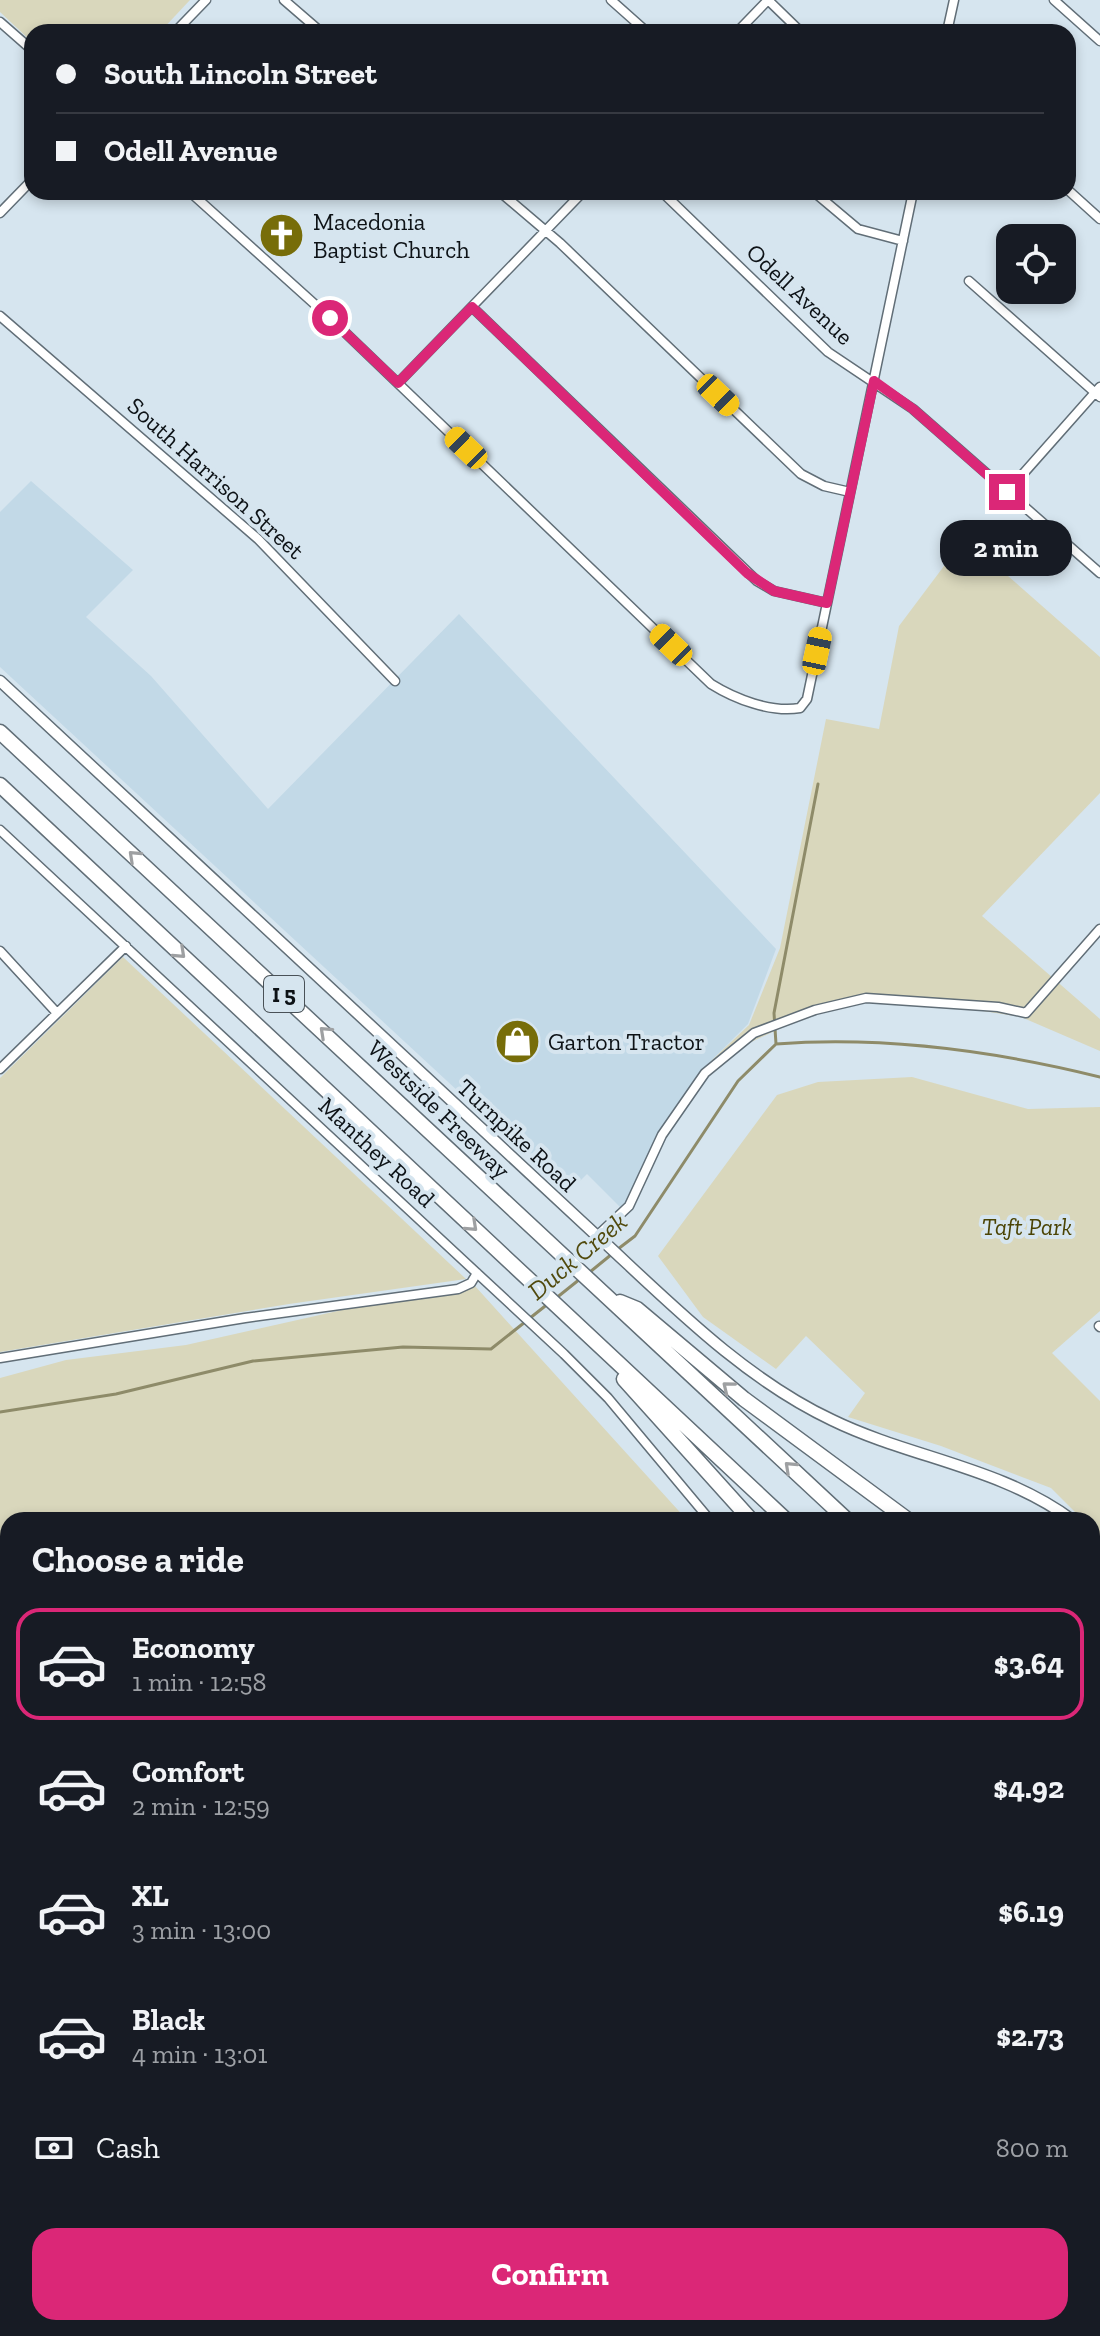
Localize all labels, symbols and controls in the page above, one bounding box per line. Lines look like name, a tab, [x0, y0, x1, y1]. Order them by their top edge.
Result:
text: South Lincoln Street	[104, 56, 377, 92]
text: Odell Avenue	[104, 133, 278, 169]
place label: Macedonia Baptist Church	[313, 207, 470, 264]
church icon: Macedonia Baptist Church	[258, 211, 306, 259]
map controls	[996, 224, 1076, 304]
button: locate	[996, 224, 1076, 304]
street label: Odell Avenue	[741, 237, 859, 351]
route start	[312, 300, 348, 336]
car	[692, 370, 744, 420]
street label: South Harrison Street	[122, 391, 310, 565]
car	[440, 423, 492, 473]
route end	[989, 474, 1025, 510]
callout: 2 min	[941, 520, 1073, 576]
text: 2 min	[974, 532, 1038, 564]
car	[645, 620, 697, 670]
car	[800, 625, 834, 677]
one-way arrow	[129, 850, 143, 865]
one-way arrow	[171, 944, 185, 958]
road number: I 5	[264, 976, 304, 1012]
shop icon: Garton Tractor	[493, 1017, 541, 1065]
one-way arrow	[320, 1027, 335, 1041]
place label: Garton Tractor	[548, 1027, 705, 1056]
street label: Westside Freeway	[362, 1034, 517, 1185]
street label: Turnpike Road	[451, 1072, 583, 1198]
street label: Manthey Road	[313, 1091, 441, 1213]
water label: Duck Creek	[521, 1205, 633, 1307]
park label: Taft Park	[982, 1212, 1072, 1241]
one-way arrow	[463, 1217, 477, 1231]
one-way arrow	[722, 1382, 737, 1396]
one-way arrow	[785, 1461, 799, 1476]
text: Choose a ride	[32, 1538, 244, 1581]
icon: car	[36, 1628, 108, 1700]
text: Economy	[132, 1630, 255, 1666]
text: $3.64	[994, 1646, 1064, 1682]
text: 1 min · 12:58	[132, 1666, 267, 1698]
icon: car	[36, 1752, 108, 1824]
text: Comfort	[132, 1754, 244, 1790]
text: $4.92	[993, 1770, 1064, 1806]
text: 2 min · 12:59	[132, 1790, 270, 1822]
icon: car	[36, 1876, 108, 1948]
text: XL	[132, 1878, 169, 1914]
text: $6.19	[998, 1894, 1064, 1930]
text: 3 min · 13:00	[132, 1914, 271, 1946]
icon: car	[36, 2000, 108, 2072]
text: Black	[132, 2002, 205, 2038]
text: $2.73	[996, 2018, 1064, 2054]
text: 4 min · 13:01	[132, 2038, 268, 2070]
icon: cash	[32, 2126, 76, 2170]
text: Cash	[96, 2130, 160, 2166]
text: 800 m	[996, 2132, 1068, 2164]
button: Confirm	[32, 2228, 1068, 2320]

